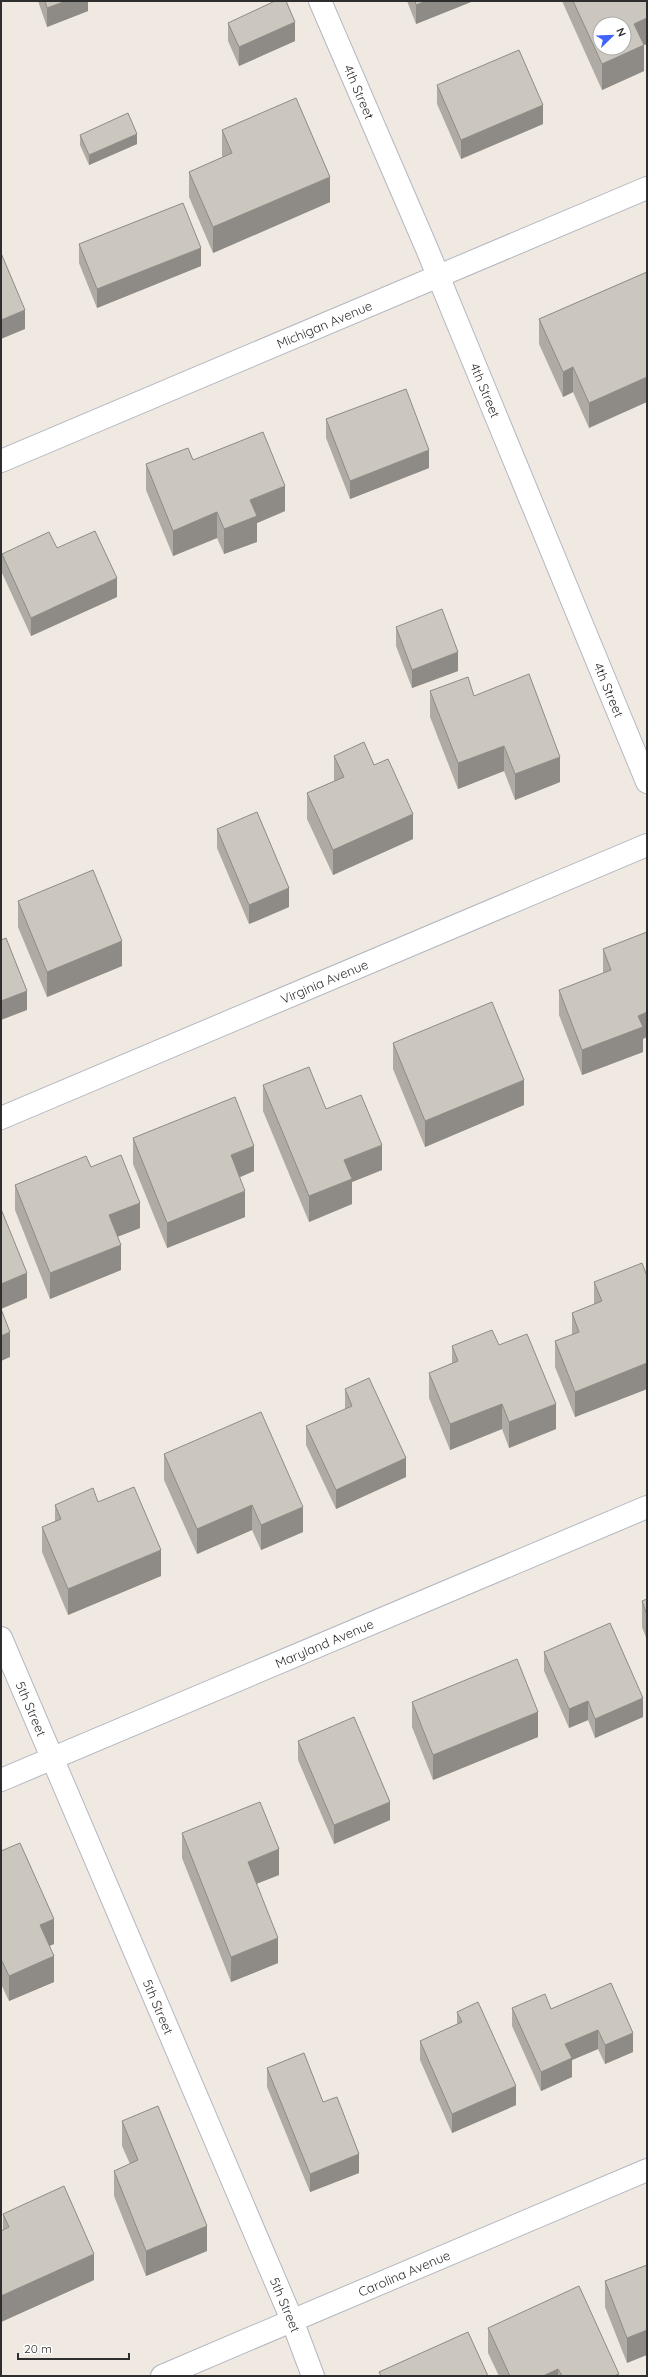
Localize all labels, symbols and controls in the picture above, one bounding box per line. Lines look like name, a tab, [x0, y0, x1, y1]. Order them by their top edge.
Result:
north arrow	[592, 16, 632, 56]
text: N	[613, 26, 629, 39]
street label: 4th Street	[340, 62, 378, 122]
street label: Michigan Avenue	[274, 297, 374, 352]
street label: 4th Street	[467, 361, 504, 420]
street label: 4th Street	[591, 660, 627, 720]
street label: Virginia Avenue	[278, 956, 370, 1007]
street label: Maryland Avenue	[273, 1615, 376, 1671]
street label: 5th Street	[12, 1679, 50, 1739]
street label: 5th Street	[140, 1977, 177, 2037]
street label: Carolina Avenue	[356, 2247, 452, 2300]
street label: 5th Street	[267, 2275, 304, 2335]
scale bar	[18, 2335, 129, 2361]
text: 20 m	[24, 2341, 52, 2356]

